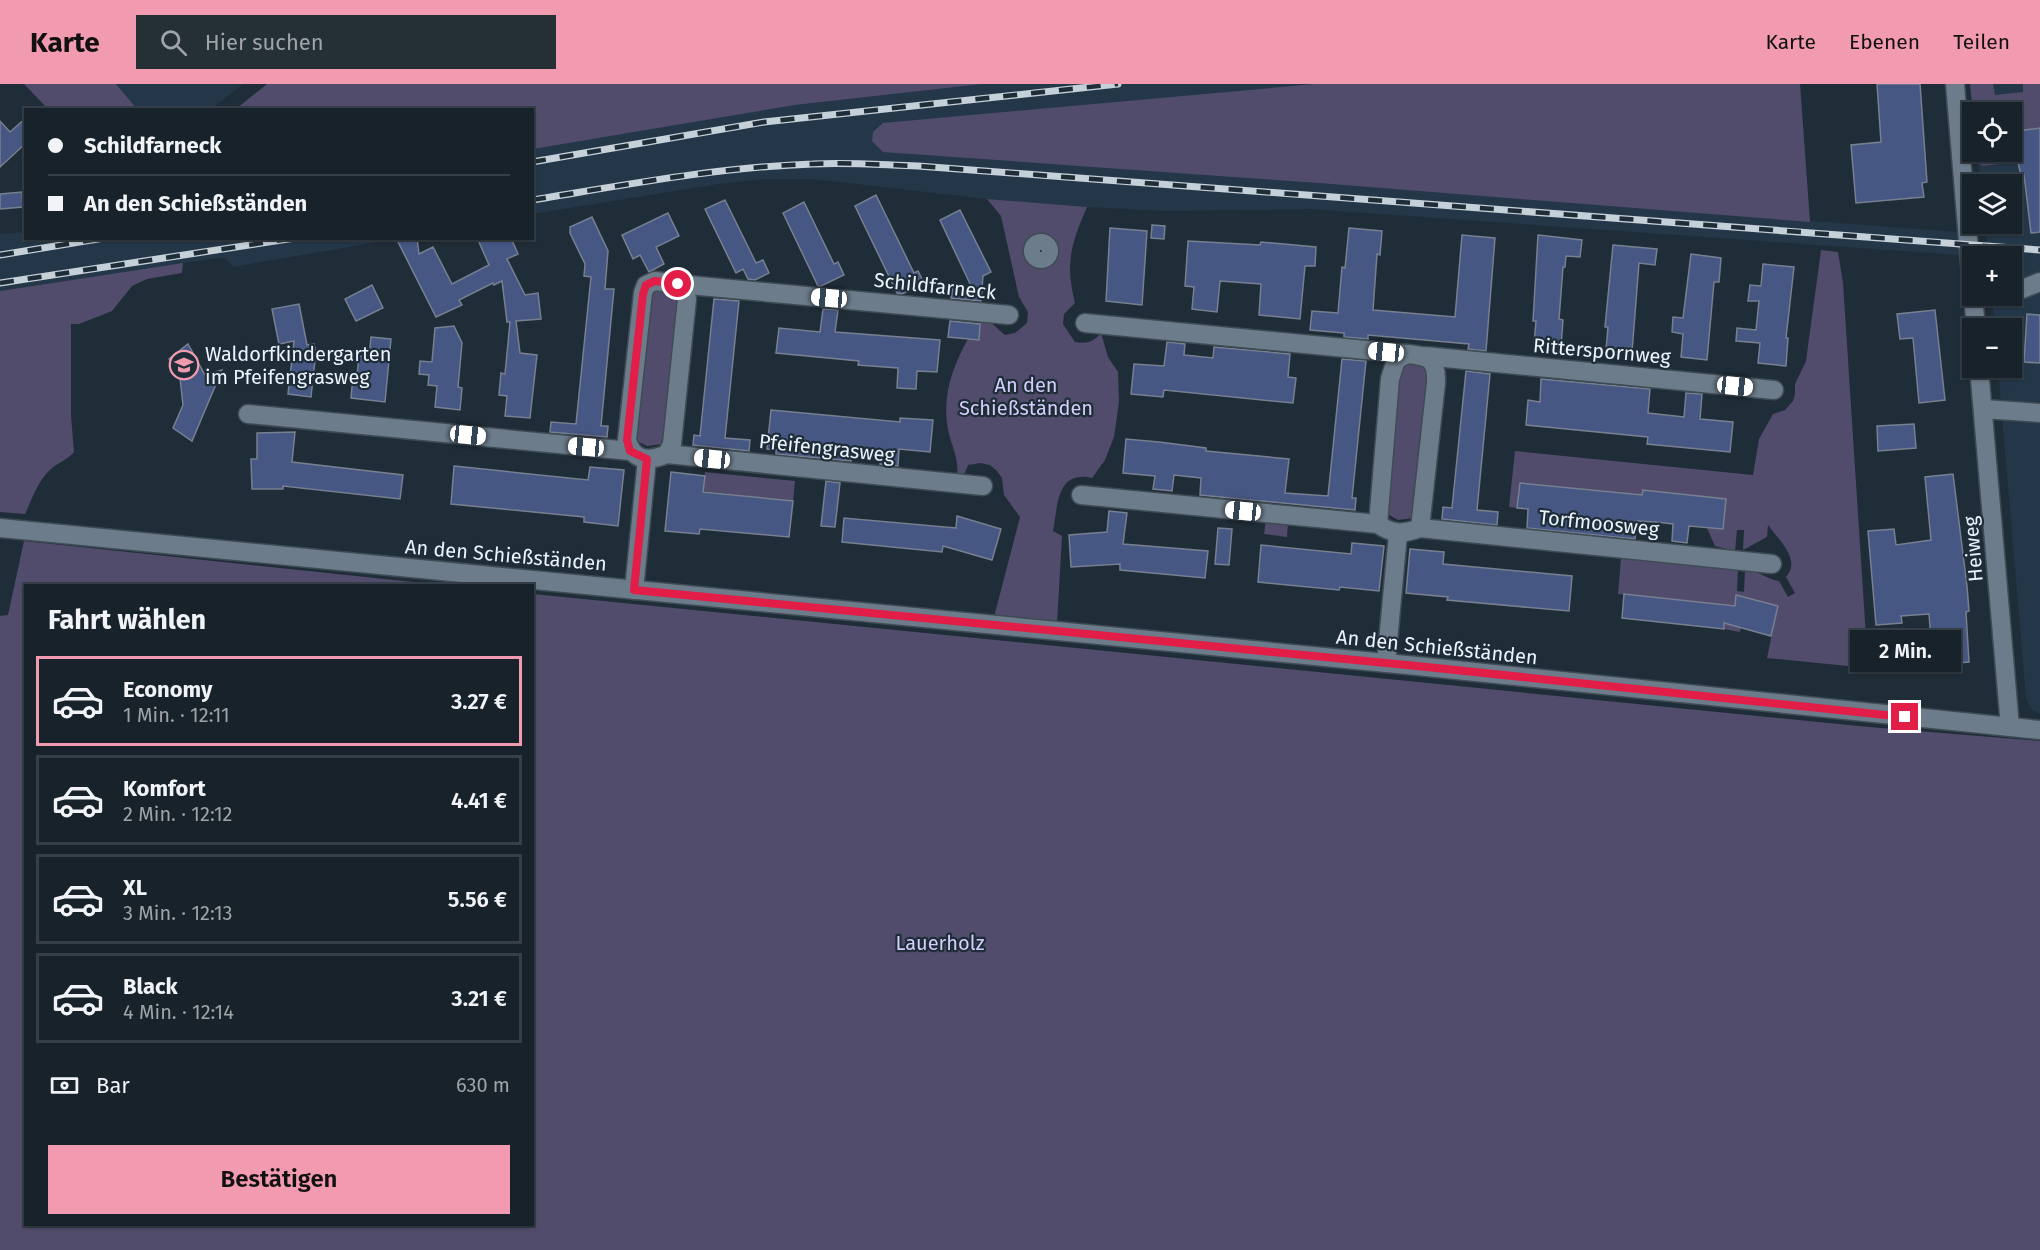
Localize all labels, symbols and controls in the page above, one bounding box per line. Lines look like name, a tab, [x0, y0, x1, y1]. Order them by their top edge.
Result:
search box	[136, 15, 556, 69]
text: Karte	[30, 26, 100, 59]
icon: search	[157, 26, 190, 59]
text: Hier suchen	[205, 29, 324, 56]
text: Karte	[1765, 29, 1816, 55]
text: Ebenen	[1849, 29, 1920, 55]
text: Teilen	[1953, 29, 2010, 55]
map controls	[1962, 102, 2022, 378]
button: locate	[1962, 102, 2022, 162]
text: Schildfarneck	[84, 132, 221, 159]
button: layers	[1962, 174, 2022, 234]
text: An den Schießständen	[84, 190, 307, 217]
button: +	[1962, 246, 2022, 306]
street label: Schildfarneck	[873, 268, 998, 304]
route start	[664, 270, 691, 297]
car	[810, 287, 848, 309]
button: −	[1962, 318, 2022, 378]
street label: Ritterspornweg	[1532, 333, 1672, 369]
car	[1367, 341, 1405, 363]
place label: Waldorfkindergarten im Pfeifengrasweg	[205, 342, 391, 389]
school or university icon: Waldorfkindergarten im Pfeifengrasweg	[168, 349, 200, 381]
park label: An den Schießständen	[959, 373, 1093, 420]
car	[1716, 375, 1754, 397]
car	[449, 424, 487, 446]
street label: Pfeifengrasweg	[758, 429, 897, 467]
car	[567, 436, 605, 458]
car	[693, 448, 731, 470]
car	[1224, 500, 1262, 522]
street label: Torfmoosweg	[1538, 505, 1661, 541]
street label: Heiweg	[1958, 515, 1988, 583]
street label: An den Schießständen	[404, 534, 608, 576]
text: Fahrt wählen	[48, 604, 206, 636]
street label: An den Schießständen	[1335, 624, 1539, 670]
callout: 2 Min.	[1850, 630, 1960, 672]
text: 2 Min.	[1879, 639, 1932, 663]
icon: car	[51, 674, 105, 728]
text: Economy	[123, 676, 212, 703]
text: 3.27 €	[451, 688, 507, 715]
text: 1 Min. · 12:11	[123, 703, 230, 727]
route end	[1891, 703, 1918, 730]
icon: car	[51, 773, 105, 827]
text: Komfort	[123, 775, 206, 802]
text: 4.41 €	[451, 787, 507, 814]
text: 2 Min. · 12:12	[123, 802, 232, 826]
icon: car	[51, 872, 105, 926]
text: XL	[123, 874, 147, 901]
text: 5.56 €	[448, 886, 507, 913]
text: 3 Min. · 12:13	[123, 901, 233, 925]
park label: Lauerholz	[895, 931, 985, 955]
icon: car	[51, 971, 105, 1025]
text: Black	[123, 973, 178, 1000]
text: 3.21 €	[451, 985, 507, 1012]
text: 4 Min. · 12:14	[123, 1000, 234, 1024]
icon: cash	[48, 1069, 81, 1102]
text: Bar	[96, 1072, 130, 1099]
text: 630 m	[456, 1073, 510, 1097]
button: Bestätigen	[48, 1145, 510, 1214]

